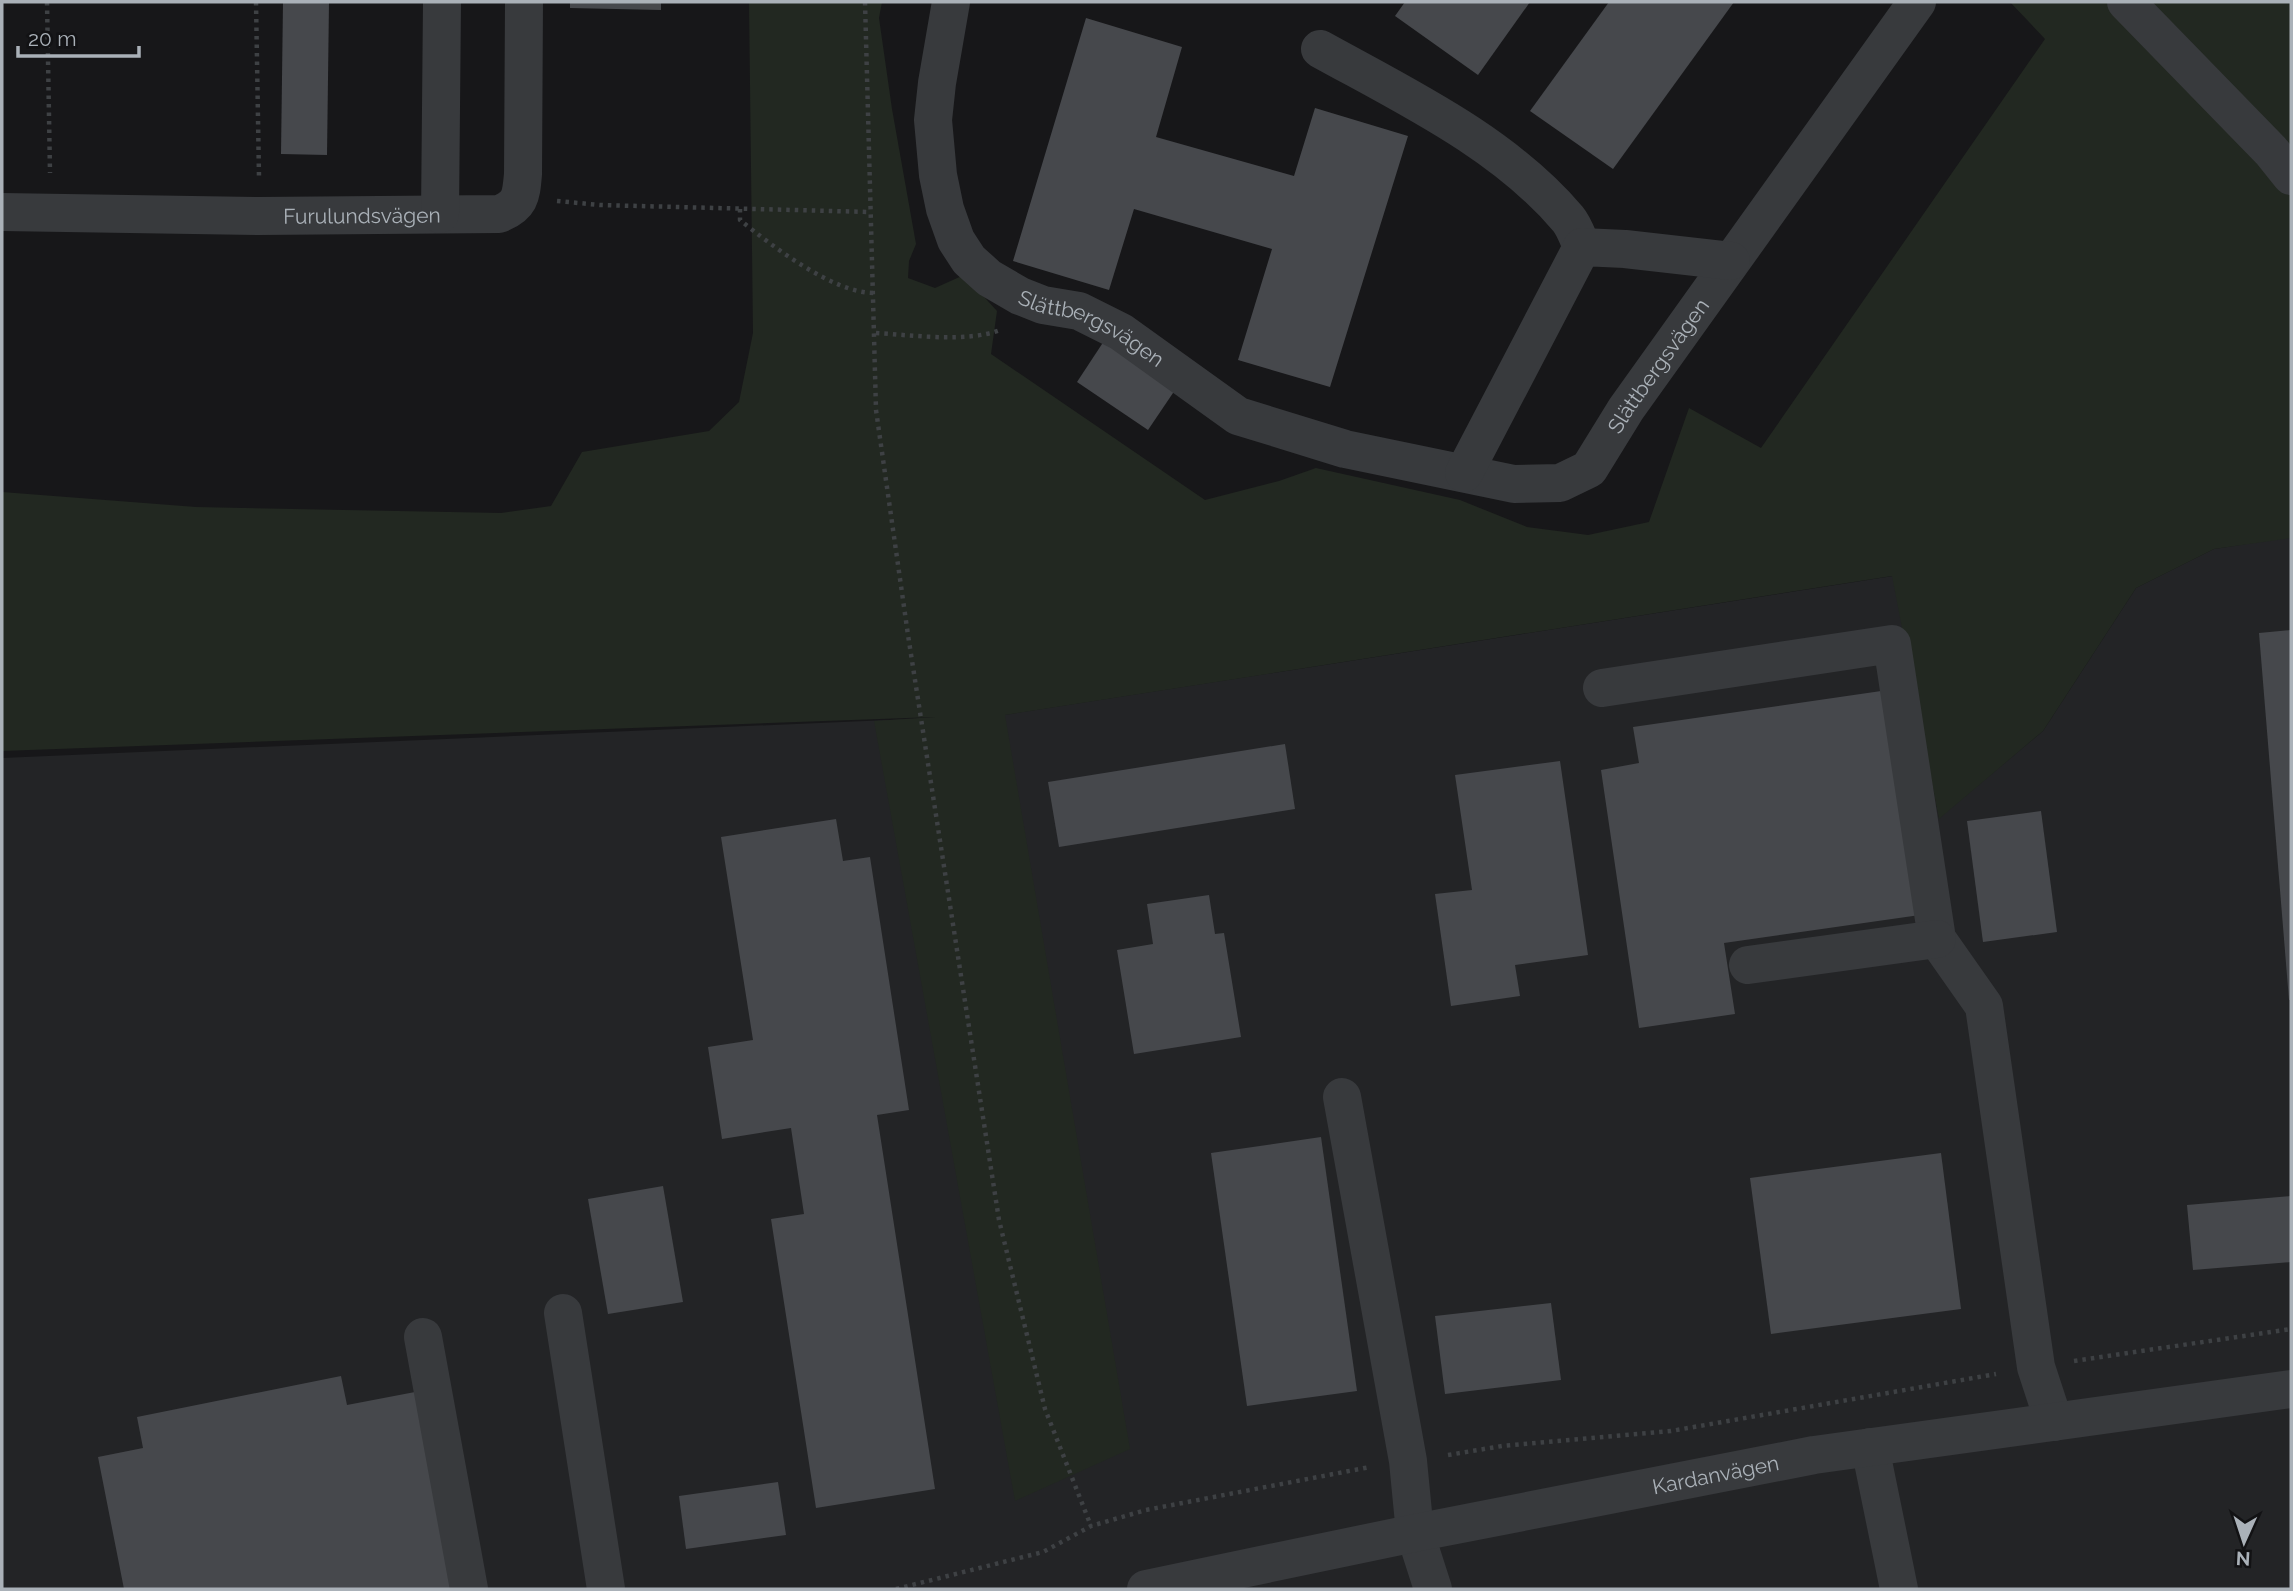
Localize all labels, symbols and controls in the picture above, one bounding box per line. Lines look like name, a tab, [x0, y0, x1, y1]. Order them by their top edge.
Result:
scale bar	[18, 14, 138, 58]
text: 20 m	[28, 26, 76, 51]
street label: Furulundsvägen	[283, 202, 441, 228]
street label: Slättbergsvägen	[1015, 284, 1169, 372]
street label: Slättbergsvägen	[1602, 293, 1714, 438]
street label: Kardanvägen	[1650, 1450, 1781, 1499]
north arrow	[2209, 1507, 2279, 1577]
text: N	[2235, 1548, 2251, 1570]

